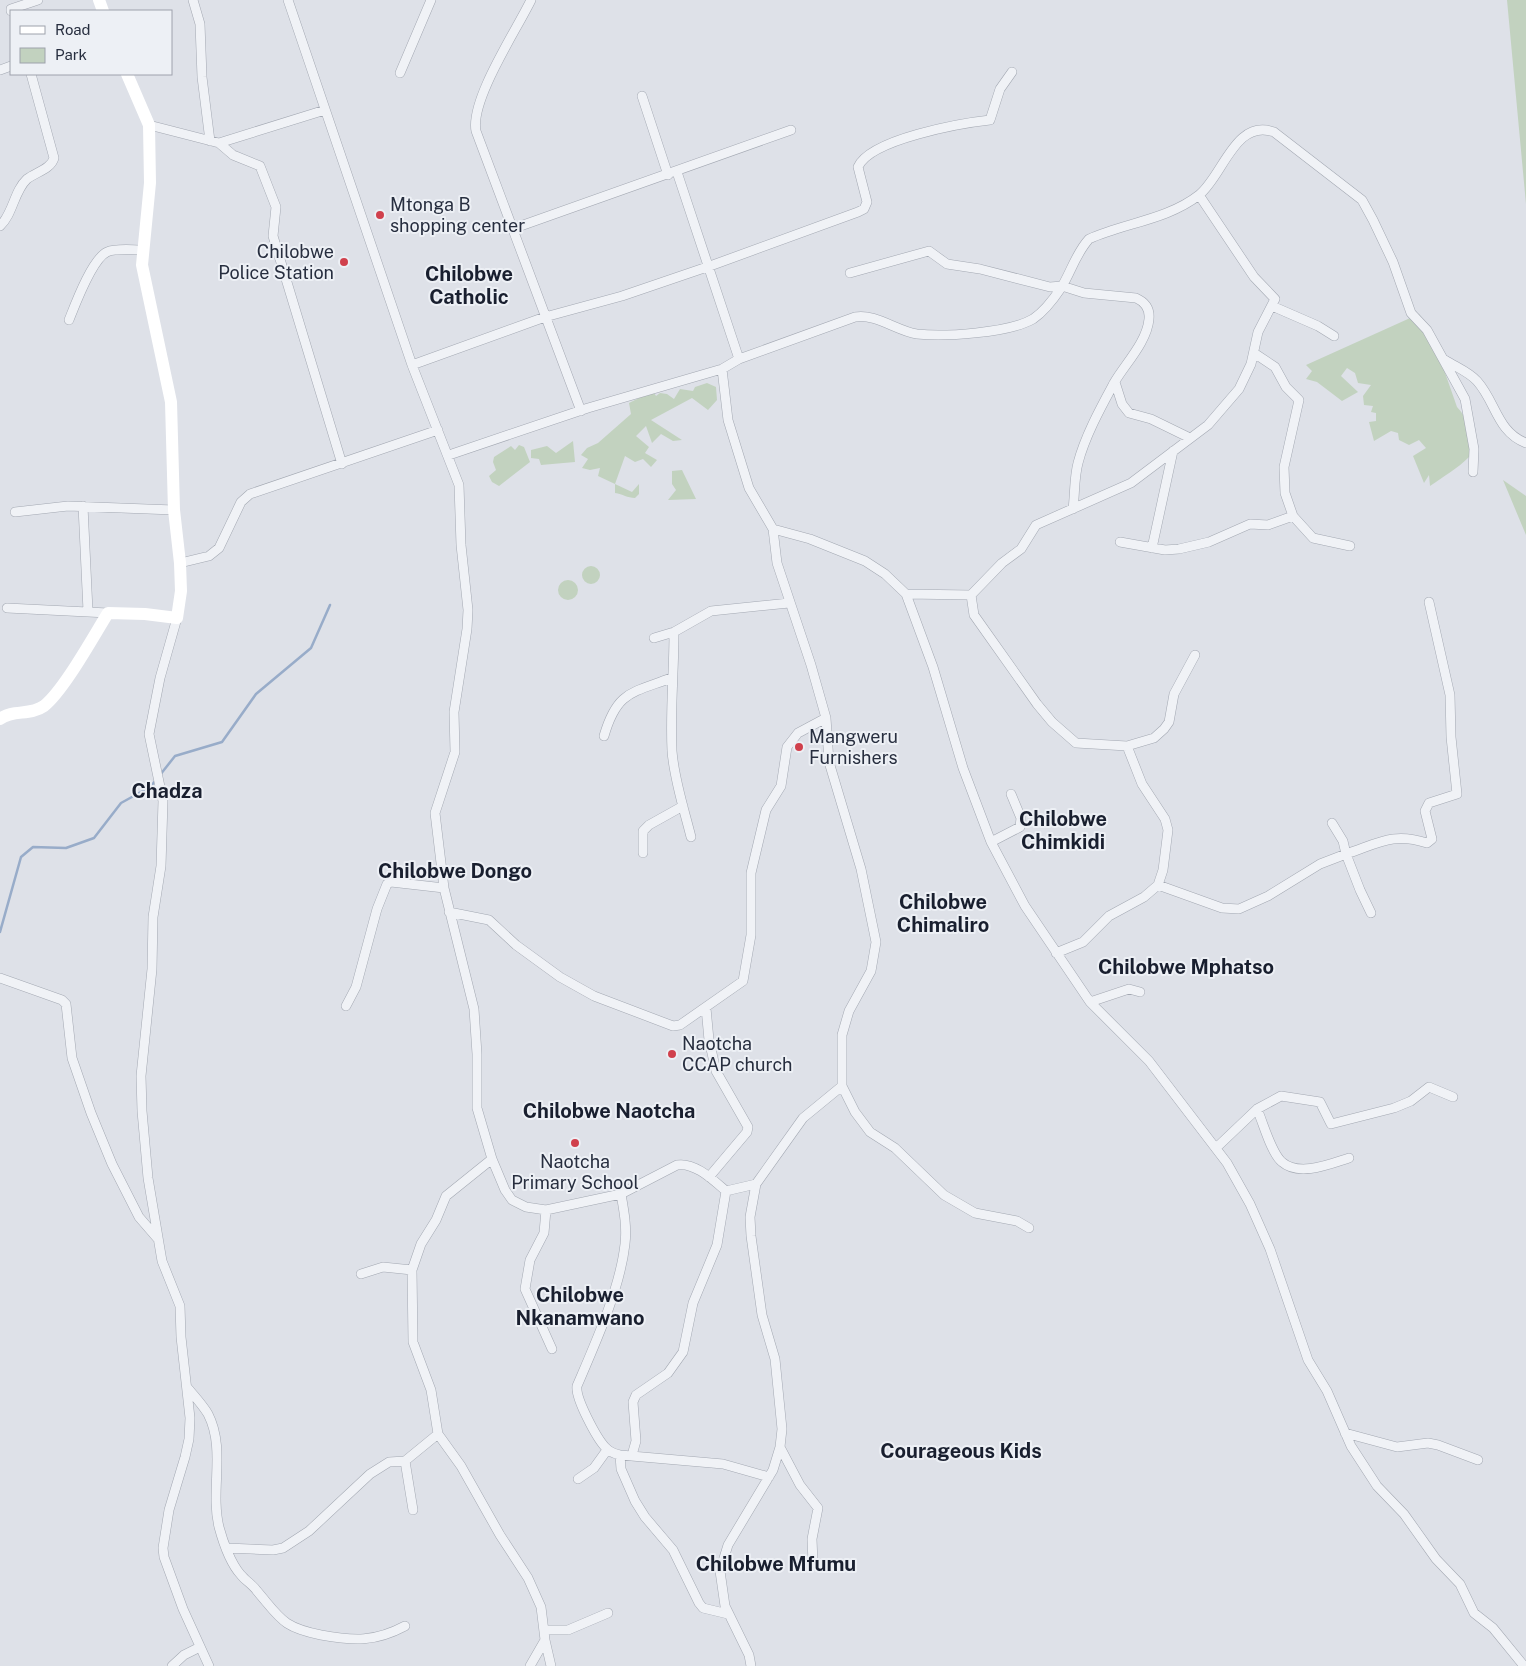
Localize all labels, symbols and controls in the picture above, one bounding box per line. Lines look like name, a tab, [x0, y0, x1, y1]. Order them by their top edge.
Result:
legend	[10, 10, 172, 75]
text: Road	[55, 21, 91, 38]
text: Park	[55, 46, 87, 63]
place label: Mtonga B shopping center	[390, 194, 525, 236]
marker: Mtonga B shopping center	[374, 209, 386, 221]
place label: Chilobwe Police Station	[218, 241, 334, 283]
marker: Chilobwe Police Station	[338, 256, 350, 268]
district label: Chilobwe Catholic	[425, 262, 513, 309]
place label: Mangweru Furnishers	[809, 726, 898, 768]
marker: Mangweru Furnishers	[793, 741, 805, 753]
district label: Chadza	[131, 779, 203, 803]
district label: Chilobwe Chimkidi	[1019, 807, 1107, 854]
district label: Chilobwe Dongo	[378, 859, 532, 883]
district label: Chilobwe Chimaliro	[897, 890, 989, 937]
district label: Chilobwe Mphatso	[1098, 955, 1274, 979]
place label: Naotcha CCAP church	[682, 1033, 792, 1075]
marker: Naotcha CCAP church	[666, 1048, 678, 1060]
district label: Chilobwe Naotcha	[523, 1099, 695, 1123]
marker: Naotcha Primary School	[569, 1137, 581, 1149]
place label: Naotcha Primary School	[511, 1151, 639, 1193]
district label: Chilobwe Nkanamwano	[516, 1283, 644, 1330]
district label: Courageous Kids	[880, 1439, 1042, 1463]
district label: Chilobwe Mfumu	[696, 1552, 856, 1576]

